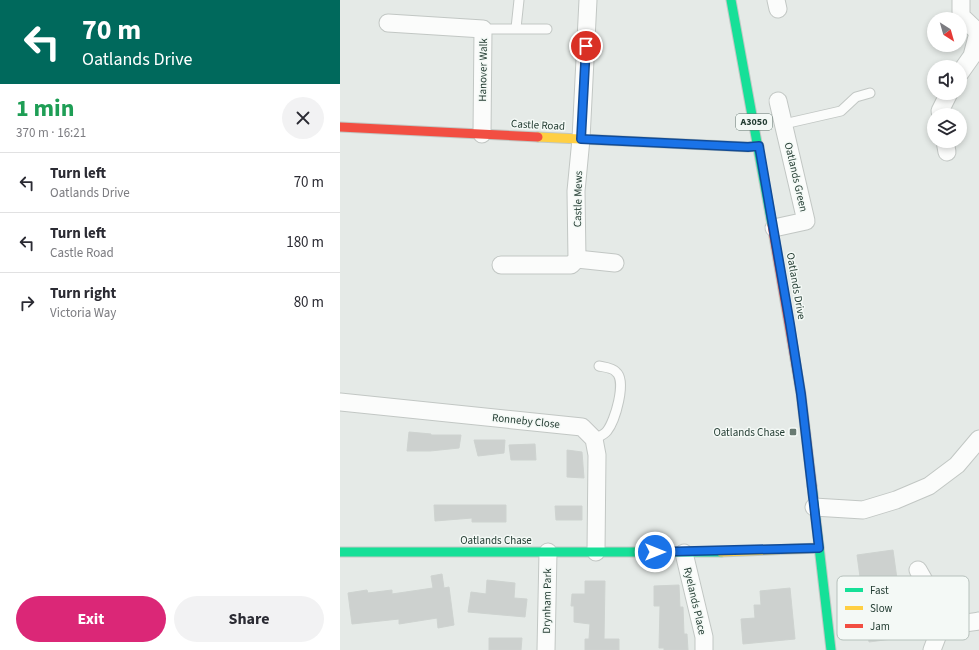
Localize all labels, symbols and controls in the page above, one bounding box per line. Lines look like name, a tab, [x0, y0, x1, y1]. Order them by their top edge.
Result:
text: 70 m	[82, 10, 141, 50]
north arrow	[927, 12, 967, 52]
map controls	[927, 12, 967, 148]
icon: left	[16, 16, 68, 68]
pin	[569, 29, 603, 63]
icon: arrive	[575, 35, 597, 57]
street label: Hanover Walk	[475, 38, 491, 102]
text: Oatlands Drive	[82, 47, 193, 72]
button: sound	[927, 60, 967, 100]
text: 1 min	[16, 91, 74, 126]
button: close	[282, 97, 324, 139]
button: layers	[927, 108, 967, 148]
road number: A3050	[736, 114, 772, 130]
street label: Castle Road	[511, 116, 565, 134]
text: 370 m · 16:21	[16, 124, 86, 142]
street label: Oatlands Green	[781, 141, 811, 213]
text: Turn left	[50, 163, 106, 184]
street label: Castle Mews	[570, 170, 586, 227]
icon: left	[16, 172, 38, 194]
text: 70 m	[294, 172, 324, 193]
text: Oatlands Drive	[50, 184, 130, 202]
text: Turn left	[50, 223, 106, 244]
icon: left	[16, 232, 38, 254]
text: 180 m	[286, 232, 324, 253]
text: Castle Road	[50, 244, 114, 262]
street label: Oatlands Drive	[783, 251, 809, 321]
text: Turn right	[50, 283, 116, 304]
icon: right	[16, 292, 38, 314]
text: 80 m	[294, 292, 324, 313]
text: Victoria Way	[50, 304, 116, 322]
street label: Ronneby Close	[491, 410, 561, 432]
place label: Oatlands Chase	[713, 425, 786, 440]
marker: Oatlands Chase	[788, 427, 798, 437]
position arrow	[634, 531, 676, 573]
street label: Oatlands Chase	[460, 533, 532, 548]
street label: Ryelands Place	[680, 566, 710, 637]
street label: Drynham Park	[539, 568, 555, 634]
legend	[837, 576, 969, 640]
text: Fast	[870, 583, 889, 598]
button: Exit	[16, 596, 166, 642]
button: Share	[174, 596, 324, 642]
text: Slow	[870, 601, 893, 616]
text: Jam	[870, 619, 890, 634]

